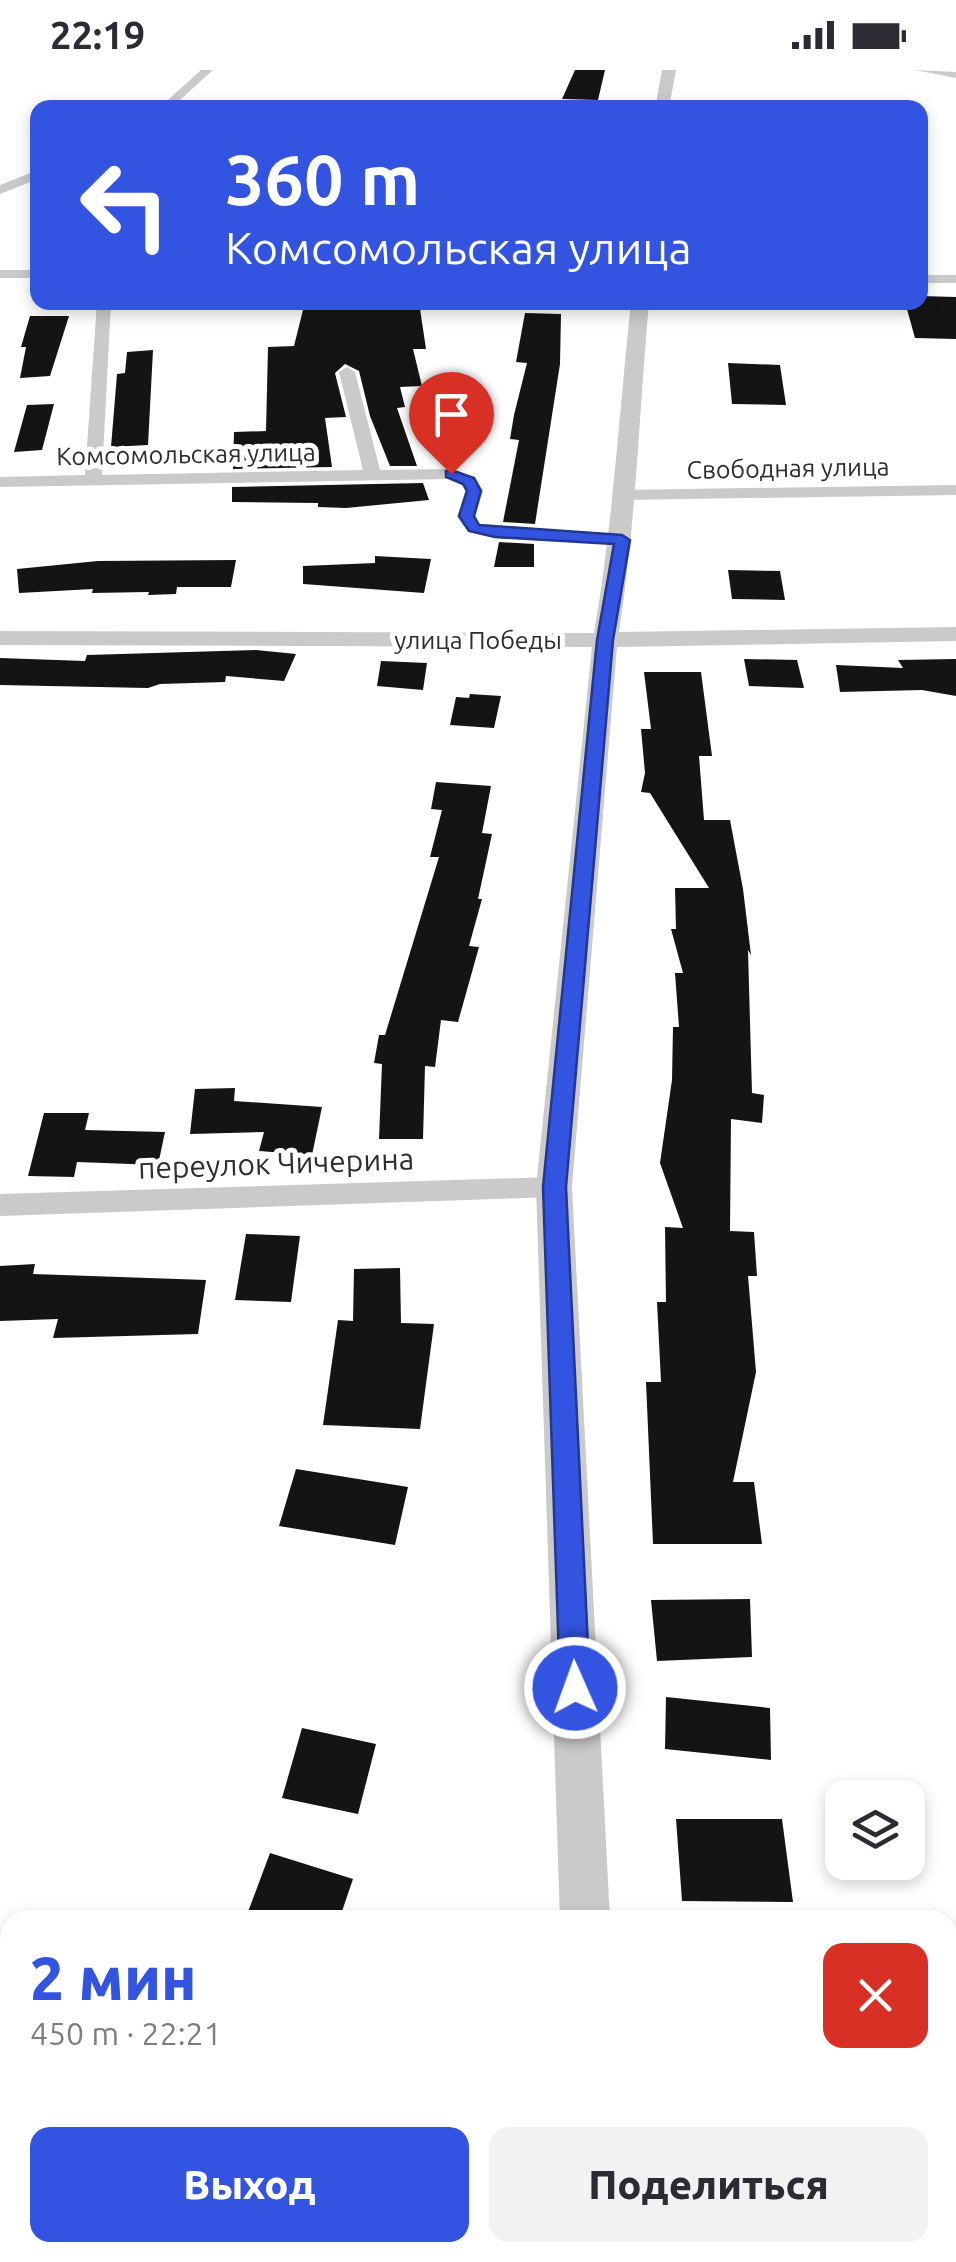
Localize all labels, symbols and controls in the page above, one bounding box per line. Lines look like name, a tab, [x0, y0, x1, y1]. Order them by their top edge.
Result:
text: 22:19	[50, 14, 145, 56]
icon: left	[60, 140, 190, 270]
text: 360 m	[225, 140, 420, 218]
text: Комсомольская улица	[225, 222, 692, 273]
pin	[409, 372, 494, 475]
icon: arrive	[424, 387, 479, 442]
street label: Комсомольская улица	[56, 438, 316, 470]
street label: Свободная улица	[686, 452, 890, 484]
street label: улица Победы	[394, 626, 562, 654]
street label: переулок Чичерина	[137, 1141, 415, 1185]
position arrow	[523, 1636, 627, 1740]
map controls	[825, 1780, 925, 1880]
button: layers	[825, 1780, 925, 1880]
button: close	[823, 1943, 928, 2048]
text: 2 мин	[30, 1944, 197, 2011]
text: 450 m · 22:21	[30, 2015, 222, 2051]
button: Выход	[30, 2127, 469, 2242]
button: Поделиться	[489, 2127, 928, 2242]

